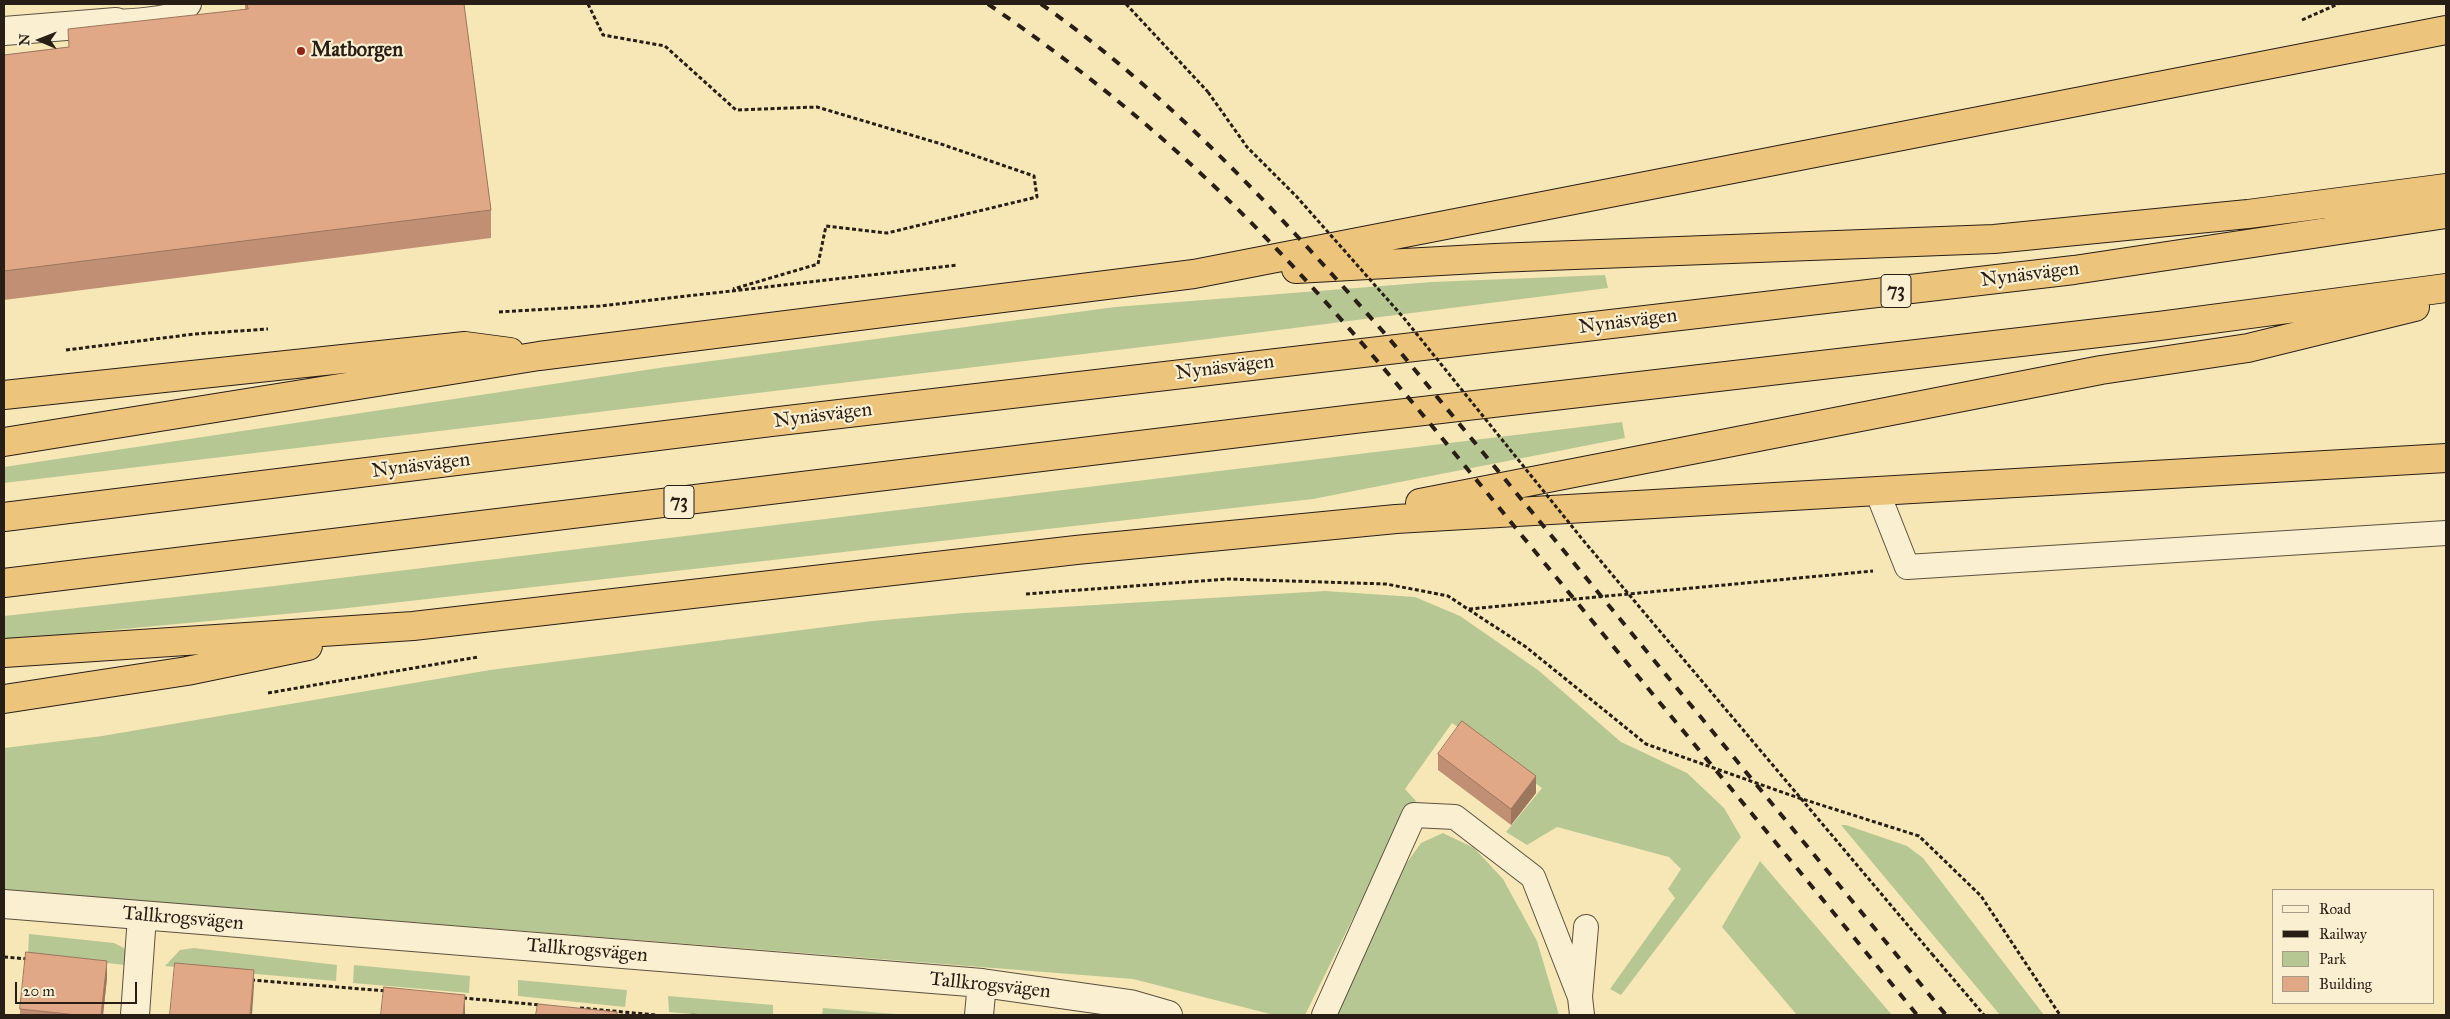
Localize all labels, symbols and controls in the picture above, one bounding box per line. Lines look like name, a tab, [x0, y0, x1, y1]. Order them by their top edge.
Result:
north arrow	[15, 15, 65, 65]
text: N	[16, 34, 33, 46]
place label: Matborgen	[311, 39, 403, 63]
marker: Matborgen	[295, 45, 307, 57]
street label: Nynäsvägen	[1979, 257, 2081, 293]
road number: 73	[1881, 274, 1911, 308]
street label: Nynäsvägen	[1577, 304, 1679, 340]
street label: Nynäsvägen	[1174, 350, 1276, 386]
street label: Nynäsvägen	[772, 398, 874, 434]
street label: Nynäsvägen	[370, 448, 472, 484]
road number: 73	[664, 486, 694, 518]
legend	[2272, 889, 2435, 1004]
text: Road	[2319, 900, 2351, 918]
street label: Tallkrogsvägen	[121, 902, 245, 936]
text: Railway	[2319, 925, 2367, 943]
street label: Tallkrogsvägen	[525, 934, 649, 968]
text: Park	[2319, 950, 2346, 968]
street label: Tallkrogsvägen	[928, 968, 1052, 1004]
scale bar	[18, 972, 140, 1004]
text: Building	[2319, 975, 2372, 993]
text: 20 m	[23, 982, 55, 1000]

